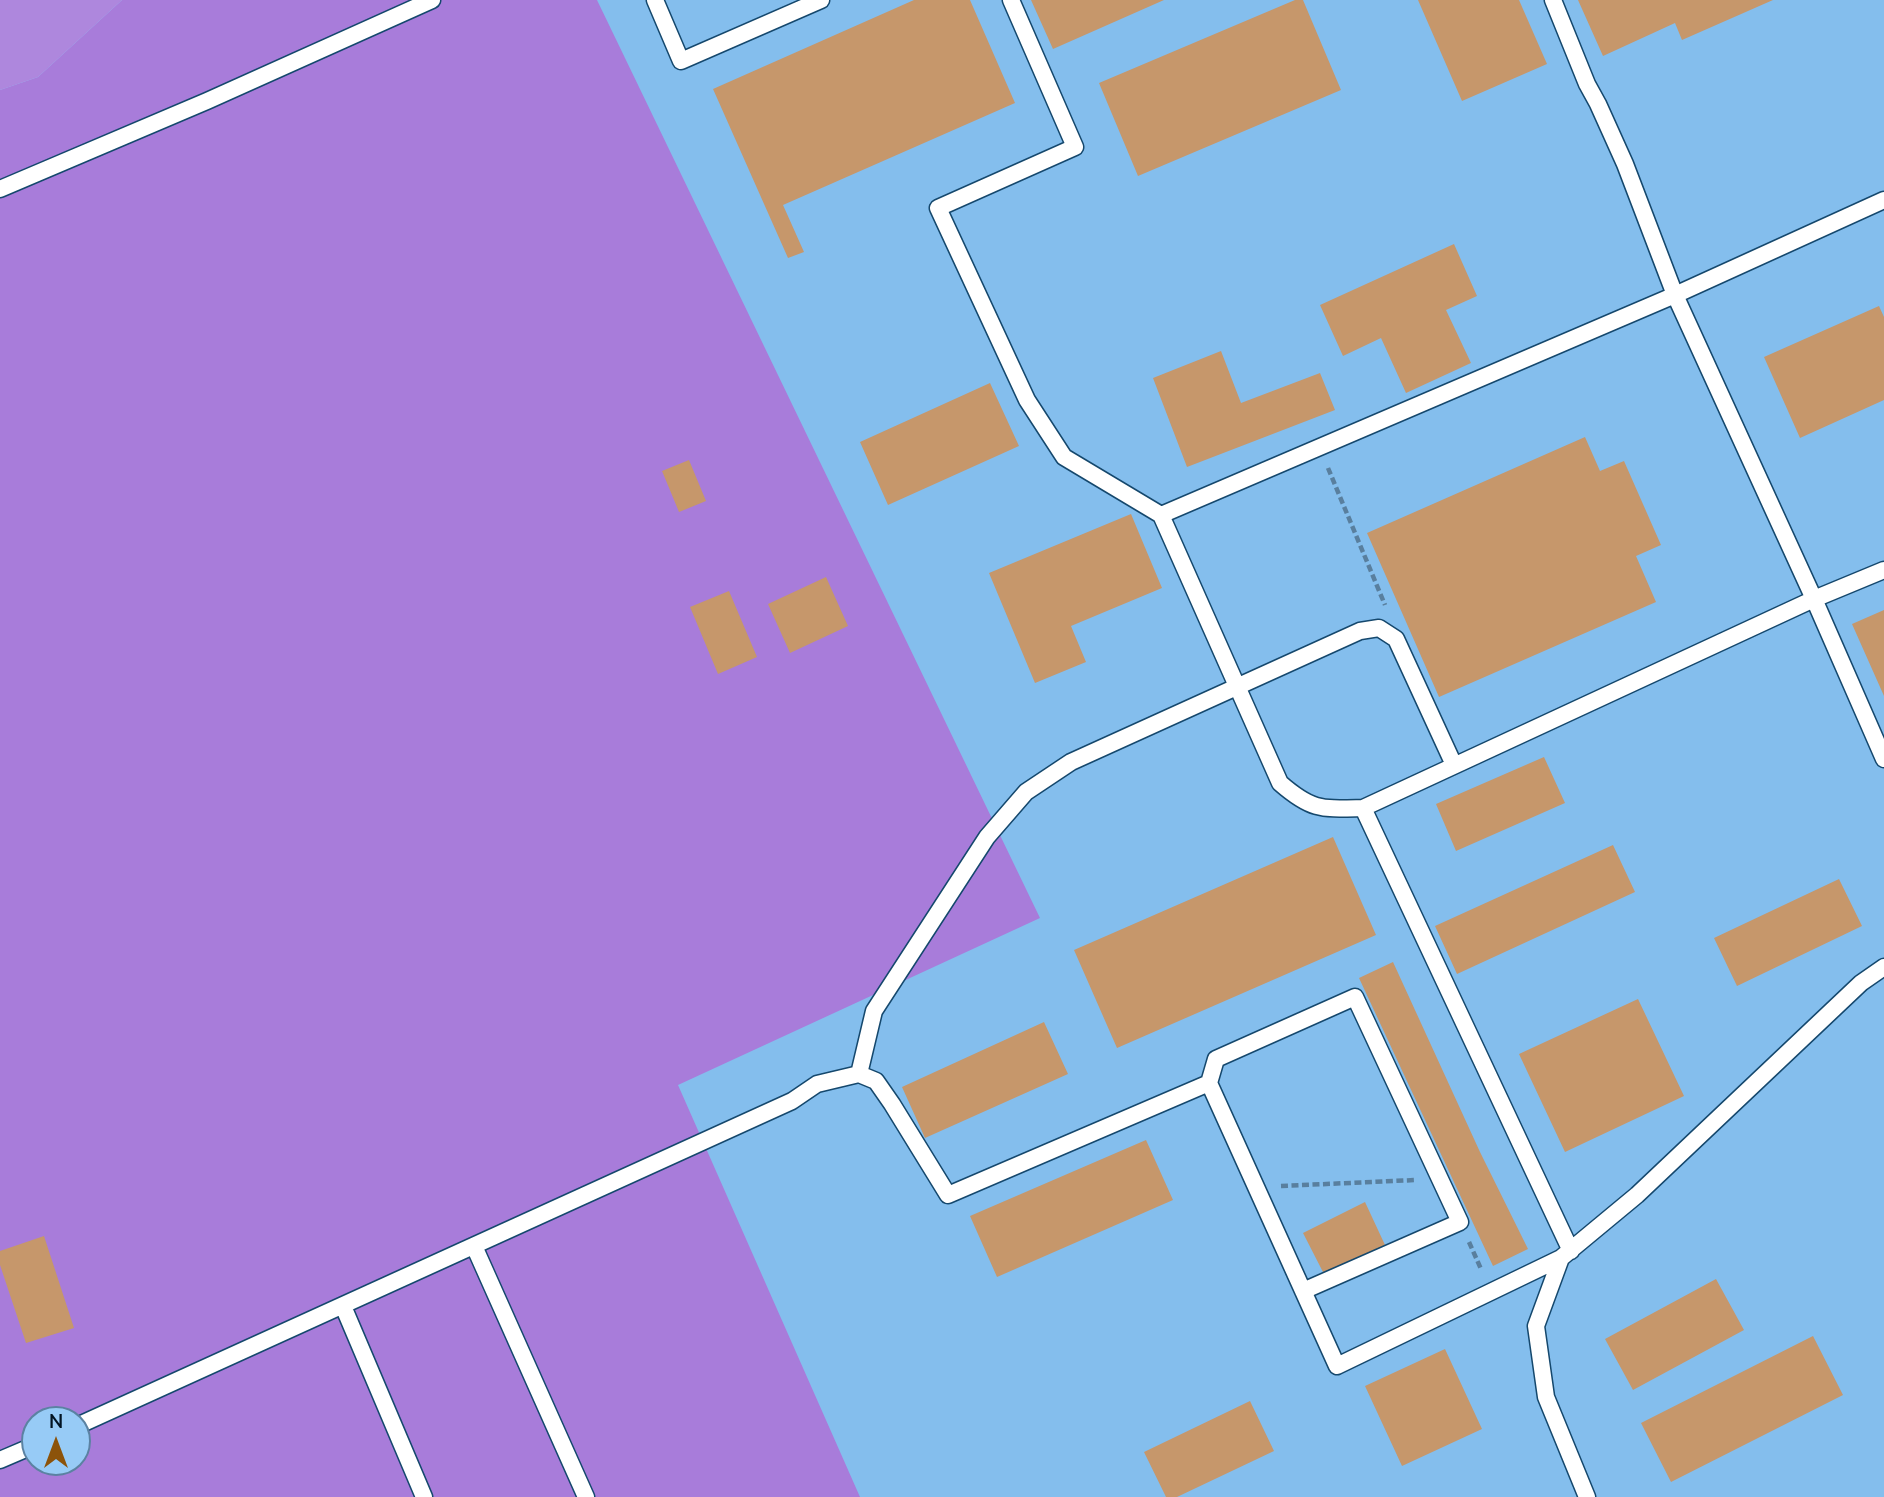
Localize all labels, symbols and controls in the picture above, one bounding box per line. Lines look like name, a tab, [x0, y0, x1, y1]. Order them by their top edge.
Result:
north arrow	[21, 1406, 91, 1476]
text: N	[49, 1409, 63, 1435]

